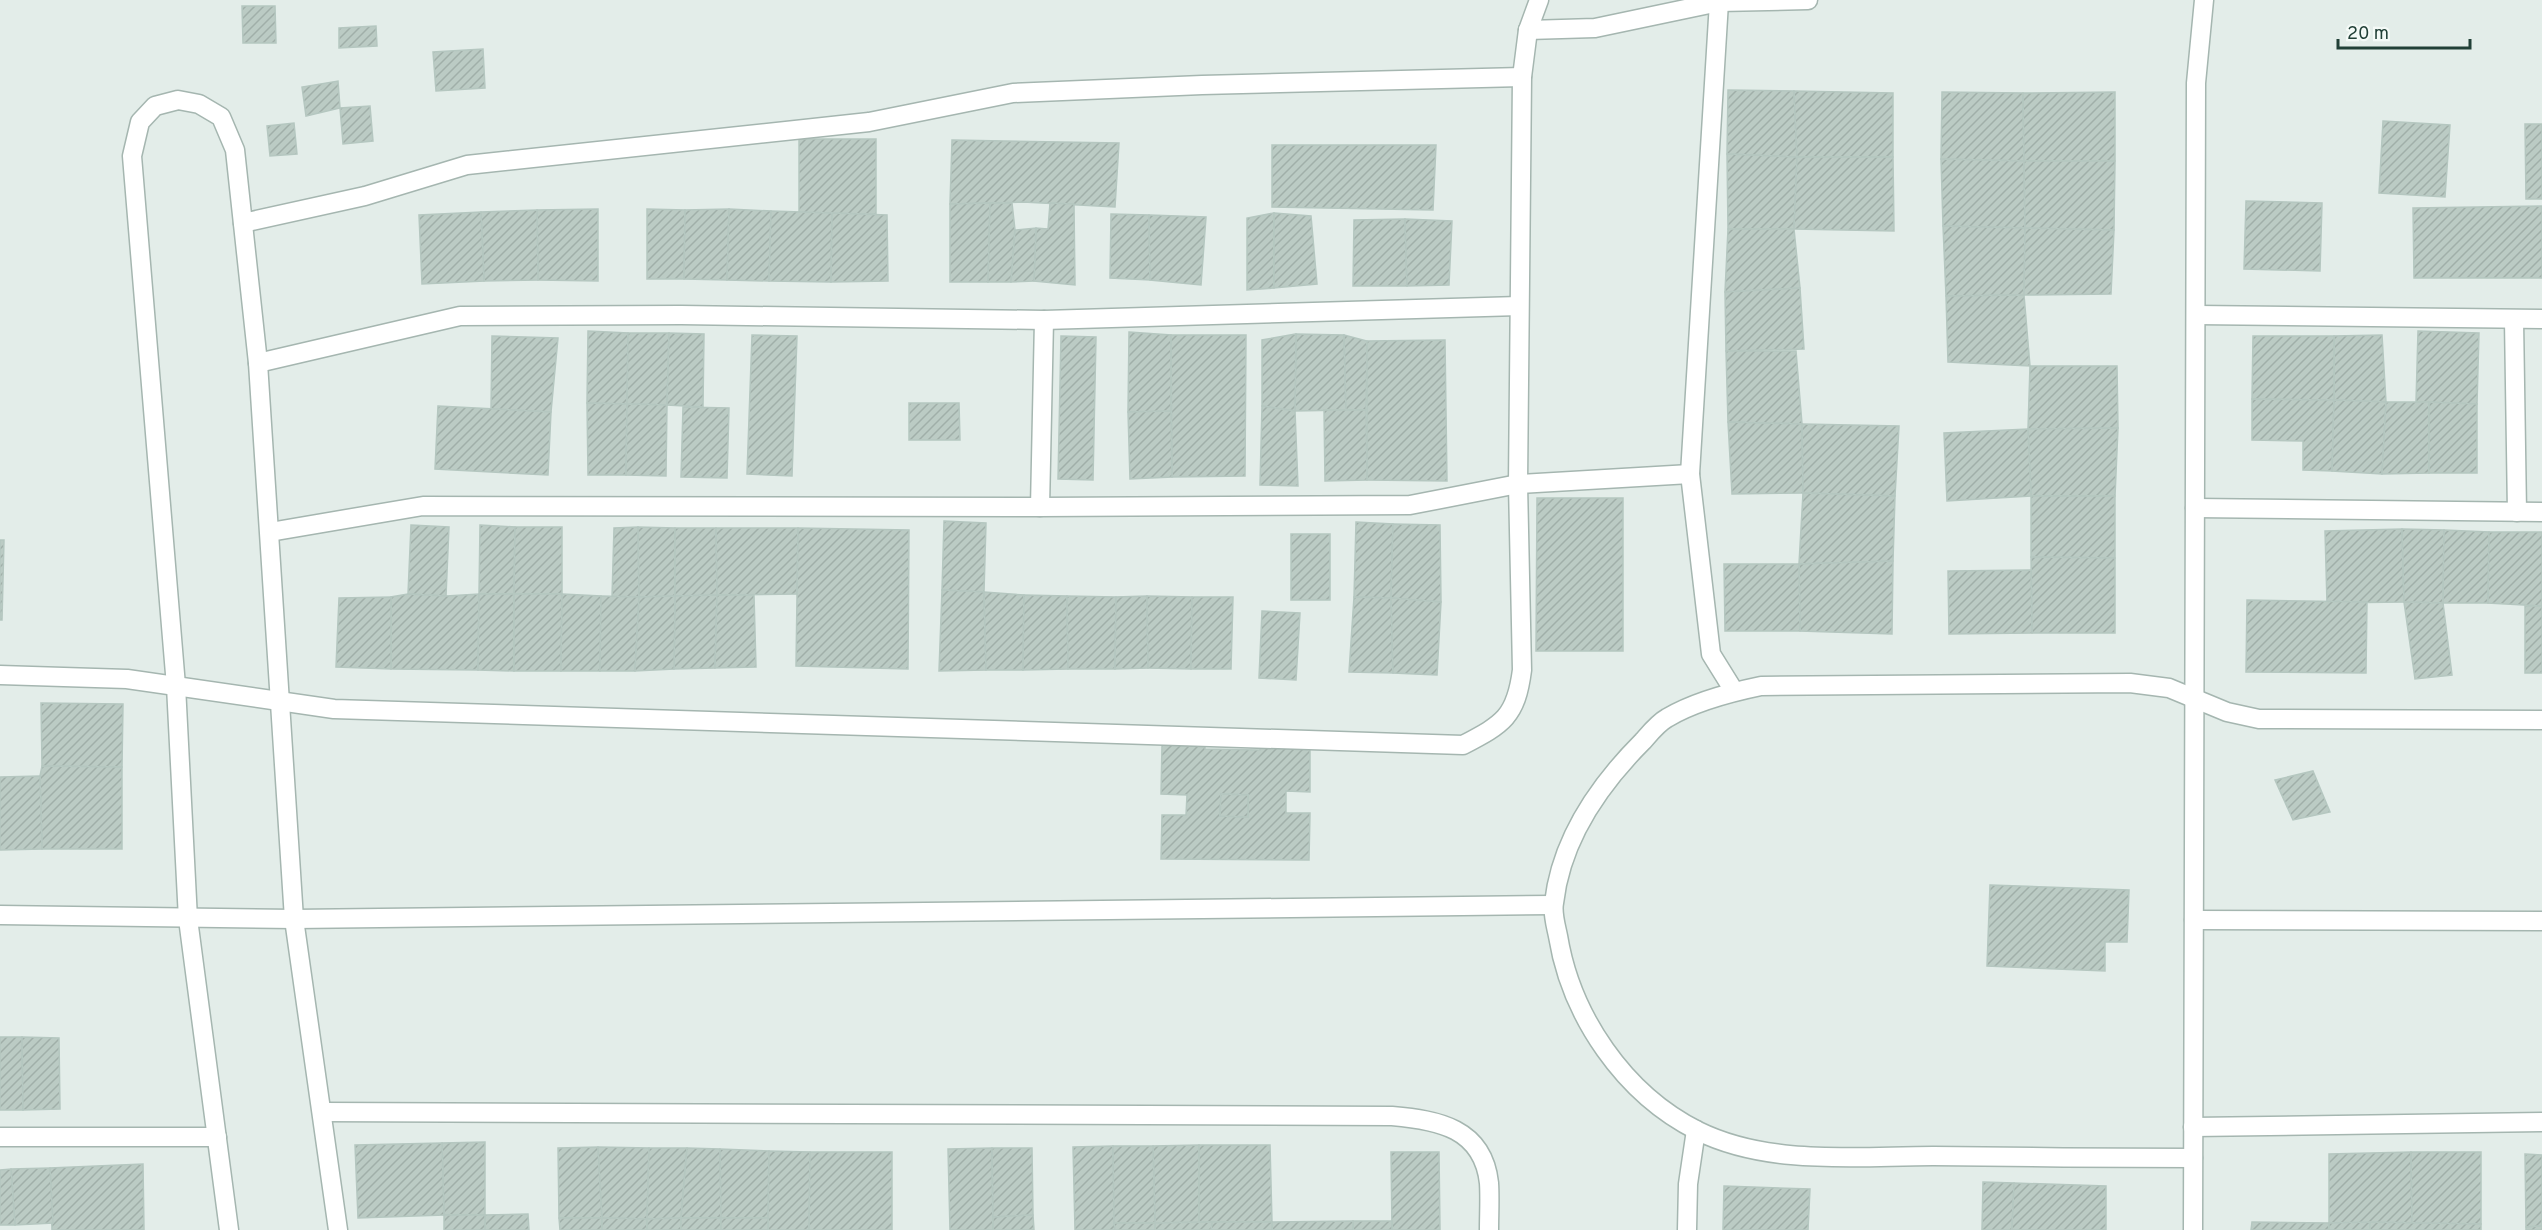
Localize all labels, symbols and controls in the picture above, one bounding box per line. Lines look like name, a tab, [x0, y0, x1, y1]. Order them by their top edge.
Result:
scale bar	[2338, 12, 2470, 50]
text: 20 m	[2347, 23, 2389, 46]

